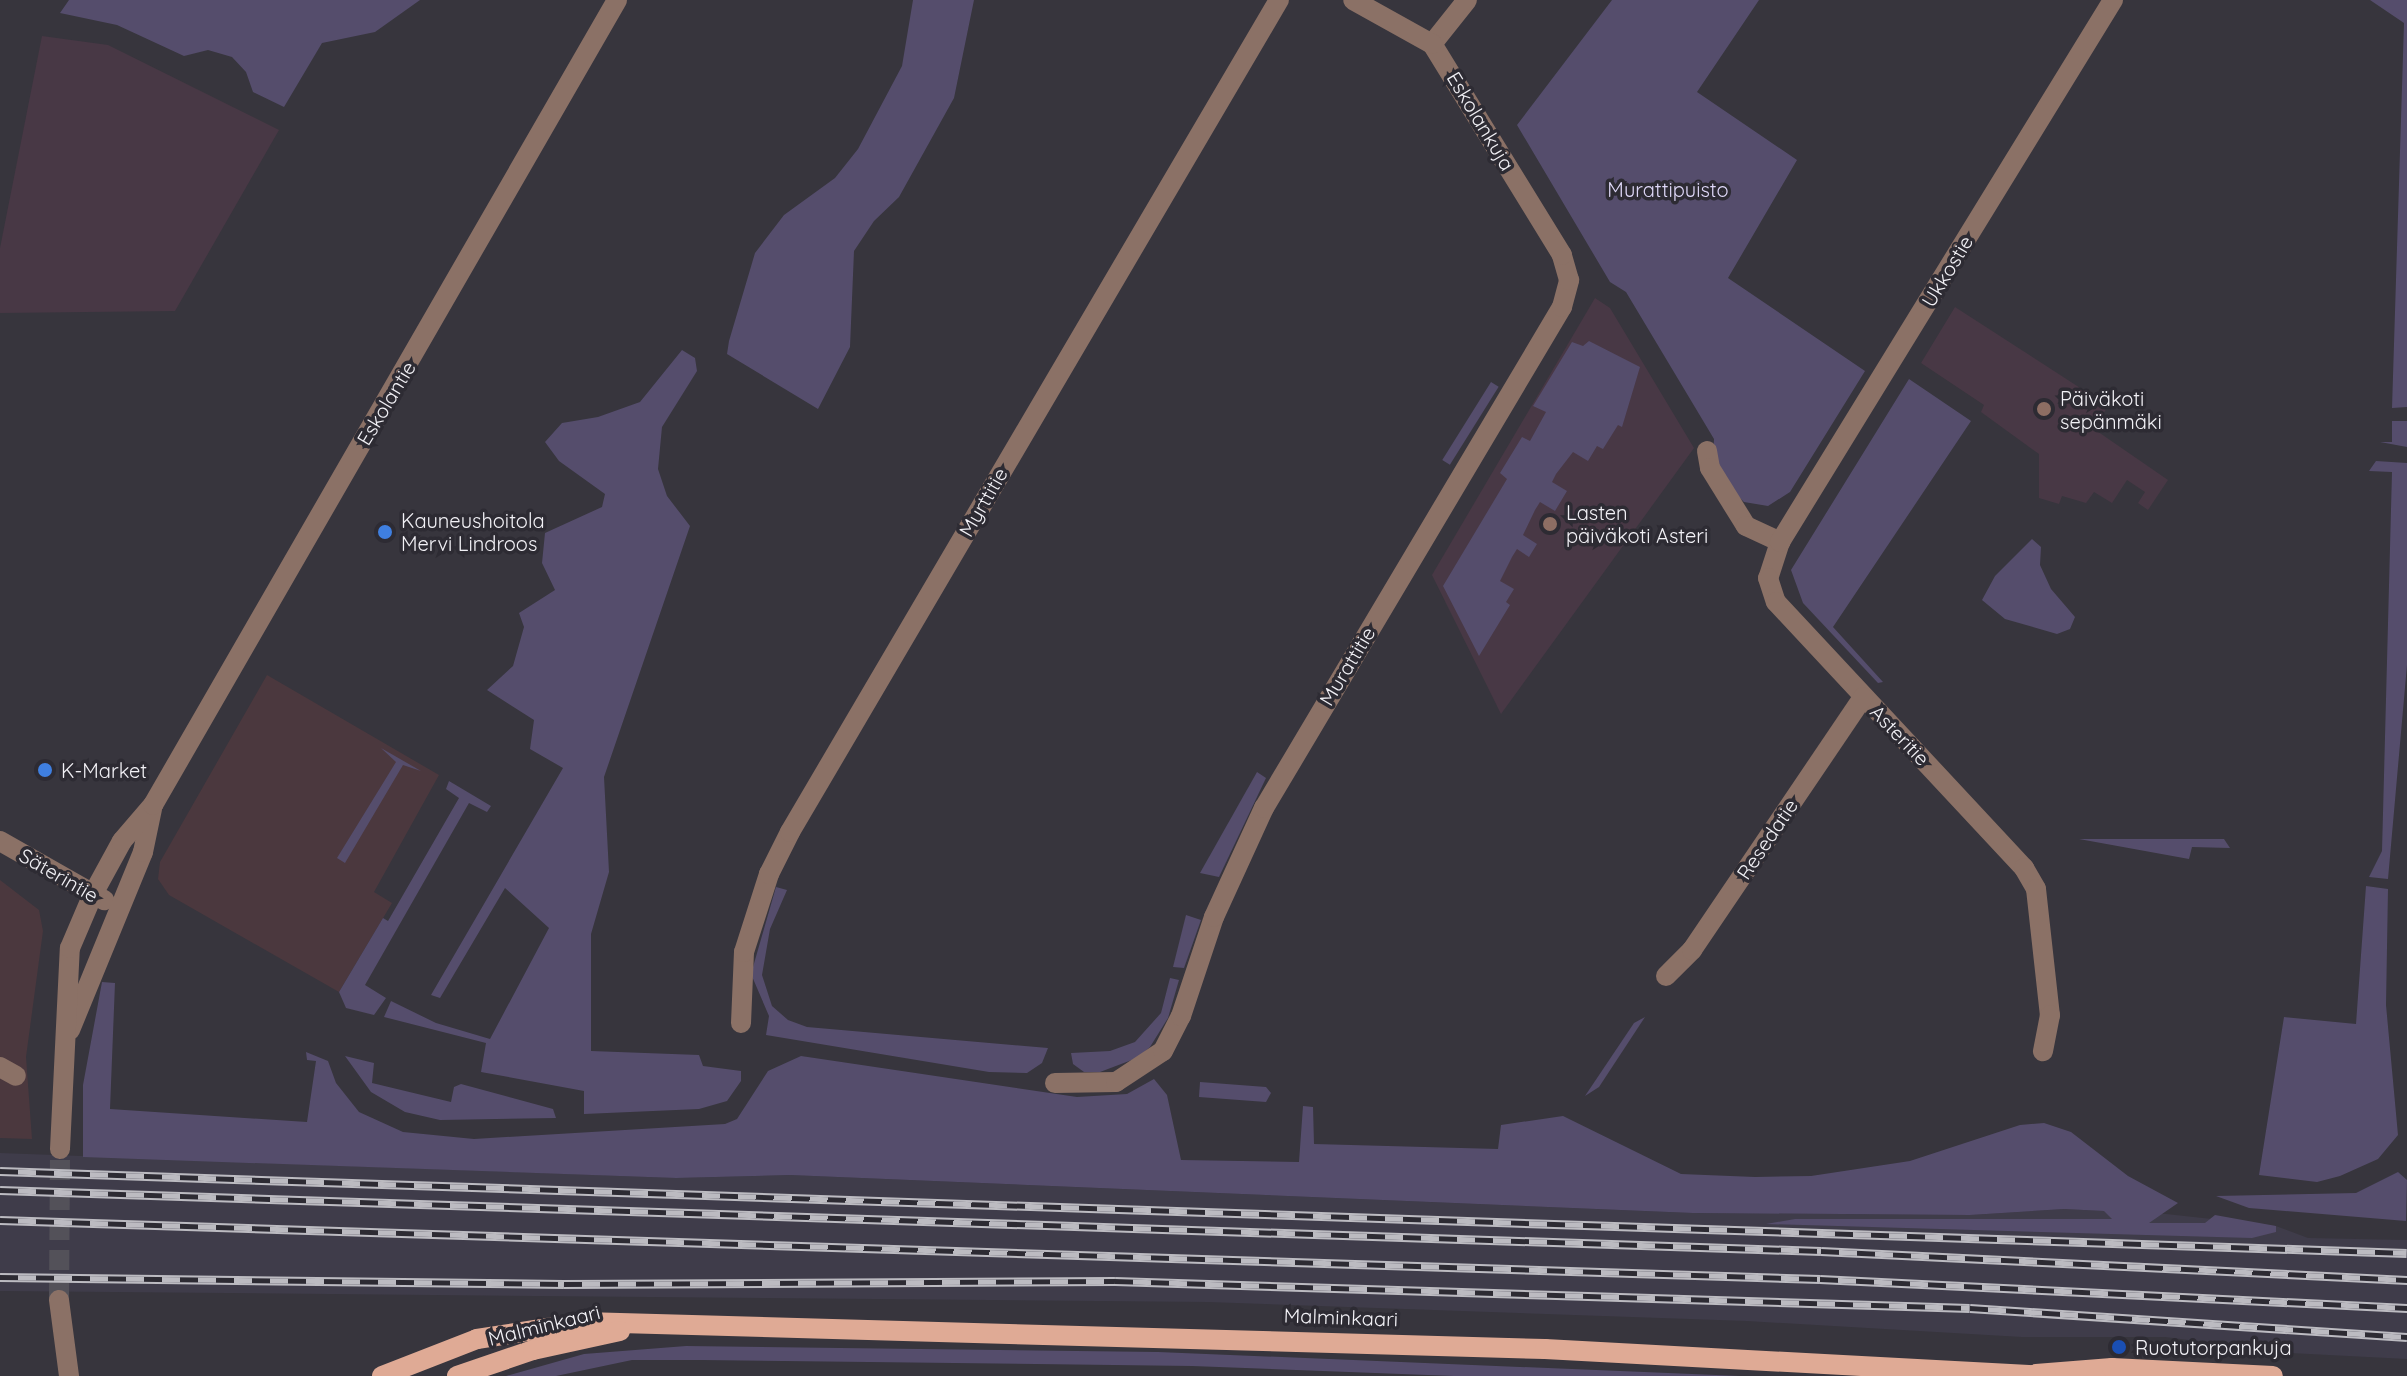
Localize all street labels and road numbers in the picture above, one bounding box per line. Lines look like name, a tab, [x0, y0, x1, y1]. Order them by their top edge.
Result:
street label: Eskolankuja	[1442, 67, 1520, 175]
street label: Ukkostie	[1916, 231, 1978, 311]
street label: Eskolantie	[352, 357, 420, 449]
street label: Myrttitie	[954, 463, 1012, 541]
street label: Murattitie	[1314, 622, 1380, 710]
street label: Asteritie	[1865, 700, 1935, 770]
street label: Resedatie	[1731, 794, 1803, 884]
street label: Säterintie	[15, 843, 103, 907]
street label: Malminkaari	[486, 1300, 602, 1350]
street label: Malminkaari	[1283, 1303, 1399, 1331]

